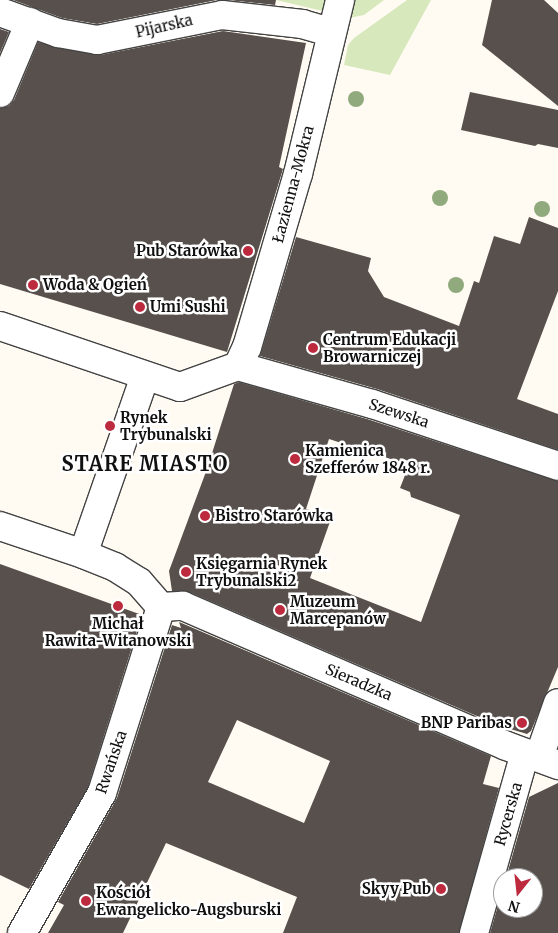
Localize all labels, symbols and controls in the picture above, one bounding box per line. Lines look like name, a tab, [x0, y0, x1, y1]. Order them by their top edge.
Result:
street label: Pijarska	[134, 11, 194, 41]
street label: Łazienna-Mokra	[269, 123, 317, 245]
place label: Pub Starówka	[136, 242, 238, 260]
marker: Pub Starówka	[242, 245, 254, 257]
place label: Woda & Ogień	[43, 276, 147, 294]
marker: Woda & Ogień	[27, 279, 39, 291]
place label: Umi Sushi	[150, 298, 226, 316]
marker: Umi Sushi	[134, 301, 146, 313]
place label: Centrum Edukacji Browarniczej	[323, 330, 456, 365]
marker: Centrum Edukacji Browarniczej	[307, 342, 319, 354]
street label: Szewska	[367, 395, 431, 431]
place label: Rynek Trybunalski	[120, 408, 212, 443]
marker: Rynek Trybunalski	[104, 420, 116, 432]
place label: Kamienica Szefferów 1848 r.	[305, 441, 430, 476]
district label: STARE MIASTO	[60, 451, 230, 475]
marker: Kamienica Szefferów 1848 r.	[289, 453, 301, 465]
place label: Bistro Starówka	[215, 507, 333, 525]
marker: Bistro Starówka	[199, 510, 211, 522]
place label: Księgarnia Rynek Trybunalski2	[196, 554, 327, 589]
marker: Księgarnia Rynek Trybunalski2	[180, 566, 192, 578]
place label: Muzeum Marcepanów	[290, 592, 386, 627]
marker: Michał Rawita-Witanowski	[112, 600, 124, 612]
marker: Muzeum Marcepanów	[274, 604, 286, 616]
place label: Michał Rawita-Witanowski	[45, 614, 191, 649]
street label: Sieradzka	[323, 660, 395, 704]
place label: BNP Paribas	[421, 714, 512, 732]
marker: BNP Paribas	[516, 717, 528, 729]
street label: Rwańska	[92, 728, 130, 796]
street label: Rycerska	[490, 780, 526, 848]
north arrow	[493, 868, 543, 918]
place label: Skyy Pub	[362, 880, 431, 898]
place label: Kościół Ewangelicko-Augsburski	[96, 883, 281, 918]
marker: Skyy Pub	[435, 883, 447, 895]
marker: Kościół Ewangelicko-Augsburski	[80, 895, 92, 907]
text: N	[506, 896, 522, 917]

